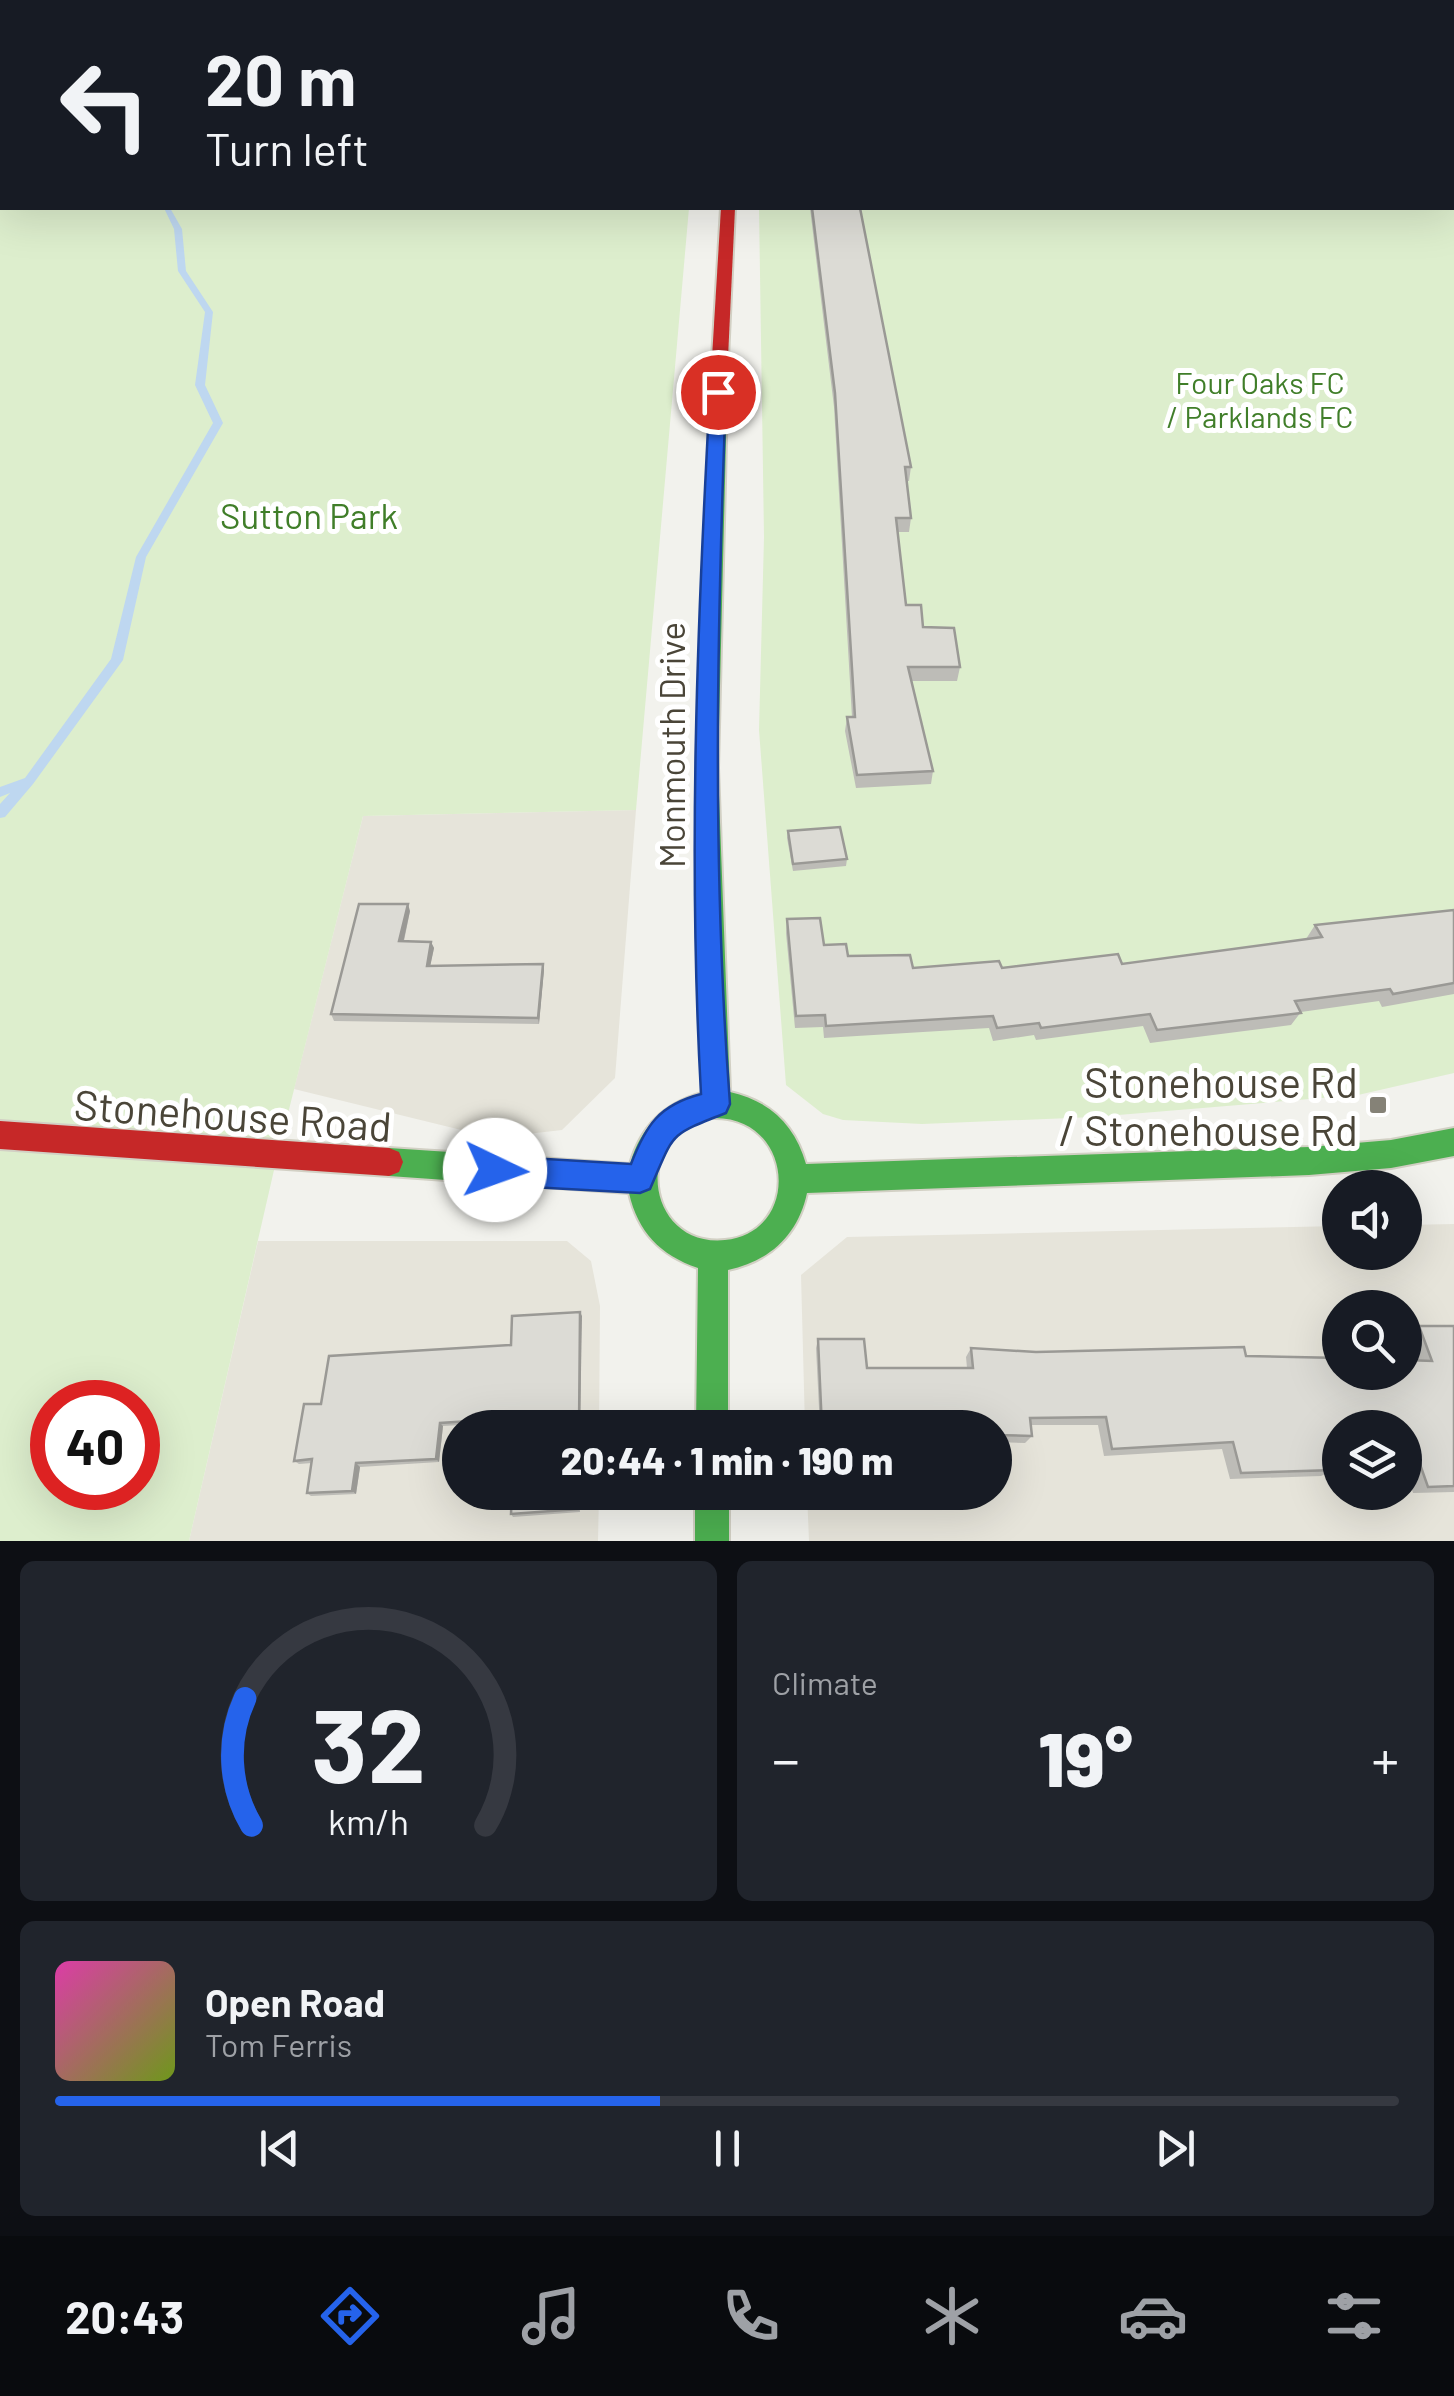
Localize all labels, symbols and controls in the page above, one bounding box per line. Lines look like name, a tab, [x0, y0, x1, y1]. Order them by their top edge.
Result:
text: 20 m	[205, 36, 357, 120]
icon: left	[40, 40, 170, 170]
text: Turn left	[205, 121, 369, 175]
pin	[676, 350, 761, 435]
park label: Four Oaks FC / Parklands FC	[1166, 364, 1354, 434]
icon: arrive	[691, 365, 746, 420]
park label: Sutton Park	[220, 494, 398, 536]
street label: Monmouth Drive	[650, 622, 692, 868]
place label: Stonehouse Rd / Stonehouse Rd	[1059, 1056, 1358, 1154]
street label: Stonehouse Road	[72, 1078, 394, 1150]
marker: Stonehouse Rd / Stonehouse Rd	[1367, 1094, 1389, 1116]
position arrow	[443, 1118, 547, 1222]
map controls	[1322, 1170, 1422, 1510]
button: sound	[1322, 1170, 1422, 1270]
button: search	[1322, 1290, 1422, 1390]
speed limit sign: 40	[30, 1380, 160, 1510]
button: layers	[1322, 1410, 1422, 1510]
text: 20:44 · 1 min · 190 m	[561, 1437, 893, 1483]
text: Climate	[772, 1663, 878, 1701]
text: 32	[311, 1679, 426, 1804]
text: 19°	[1038, 1712, 1133, 1802]
text: −	[772, 1725, 800, 1791]
text: +	[1371, 1725, 1399, 1791]
text: km/h	[328, 1799, 409, 1842]
text: Open Road	[205, 1979, 385, 2025]
text: Tom Ferris	[205, 2025, 352, 2063]
icon: previous	[252, 2121, 307, 2176]
icon: pause	[700, 2121, 755, 2176]
icon: next	[1148, 2121, 1203, 2176]
icon: directions	[315, 2281, 385, 2351]
icon: music	[516, 2281, 586, 2351]
icon: phone	[716, 2281, 786, 2351]
icon: climate	[917, 2281, 987, 2351]
icon: car	[1118, 2281, 1188, 2351]
icon: filters	[1319, 2281, 1389, 2351]
text: 20:43	[65, 2289, 184, 2343]

